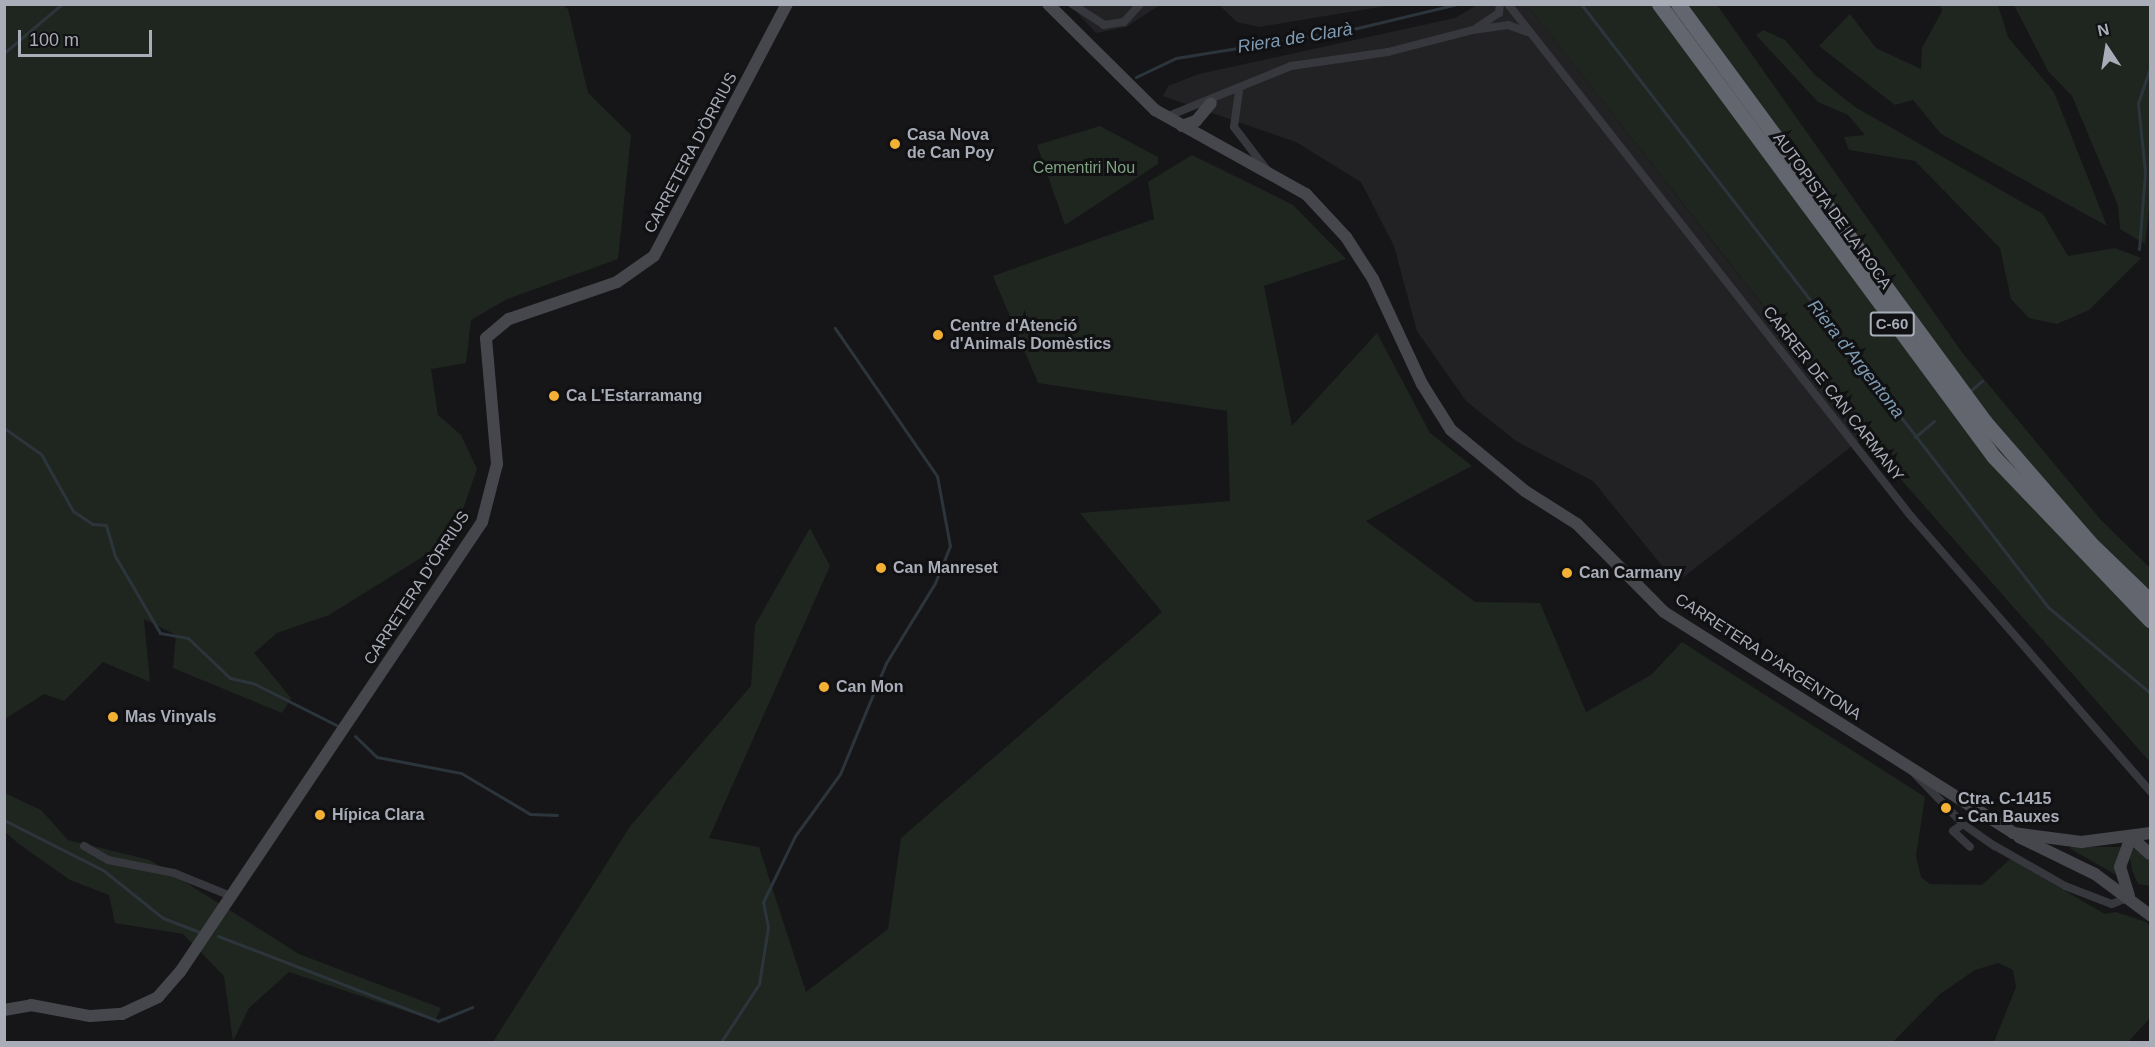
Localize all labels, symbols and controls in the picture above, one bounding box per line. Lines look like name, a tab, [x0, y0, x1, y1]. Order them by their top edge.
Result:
scale bar	[21, 18, 154, 56]
water label: Riera de Clarà	[1236, 18, 1354, 58]
north arrow	[2077, 18, 2137, 78]
text: N	[2096, 20, 2111, 39]
text: 100 m	[29, 30, 79, 50]
street label: CARRETERA D'ÒRRIUS	[640, 69, 742, 237]
place label: Casa Nova de Can Poy	[907, 125, 994, 163]
street label: AUTOPISTA DE LA ROCA	[1768, 128, 1896, 294]
marker: Casa Nova de Can Poy	[888, 137, 902, 151]
park label: Cementiri Nou	[1033, 158, 1135, 178]
water label: Riera d'Argentona	[1803, 295, 1909, 423]
street label: CARRER DE CAN CARMANY	[1759, 303, 1907, 485]
road number: C-60	[1870, 312, 1914, 336]
place label: Centre d'Atenció d'Animals Domèstics	[950, 316, 1111, 354]
marker: Centre d'Atenció d'Animals Domèstics	[931, 328, 945, 342]
place label: Ca L'Estarramang	[566, 386, 702, 406]
marker: Ca L'Estarramang	[547, 389, 561, 403]
street label: CARRETERA D'ÒRRIUS	[360, 507, 474, 669]
place label: Can Manreset	[893, 558, 998, 578]
marker: Can Manreset	[874, 561, 888, 575]
place label: Can Carmany	[1579, 563, 1682, 583]
marker: Can Carmany	[1560, 566, 1574, 580]
street label: CARRETERA D'ARGENTONA	[1671, 589, 1865, 725]
place label: Can Mon	[836, 677, 904, 697]
marker: Can Mon	[817, 680, 831, 694]
place label: Mas Vinyals	[125, 707, 216, 727]
marker: Mas Vinyals	[106, 710, 120, 724]
place label: Ctra. C-1415 - Can Bauxes	[1958, 789, 2059, 827]
marker: Ctra. C-1415 - Can Bauxes	[1939, 801, 1953, 815]
place label: Hípica Clara	[332, 805, 424, 825]
marker: Hípica Clara	[313, 808, 327, 822]

